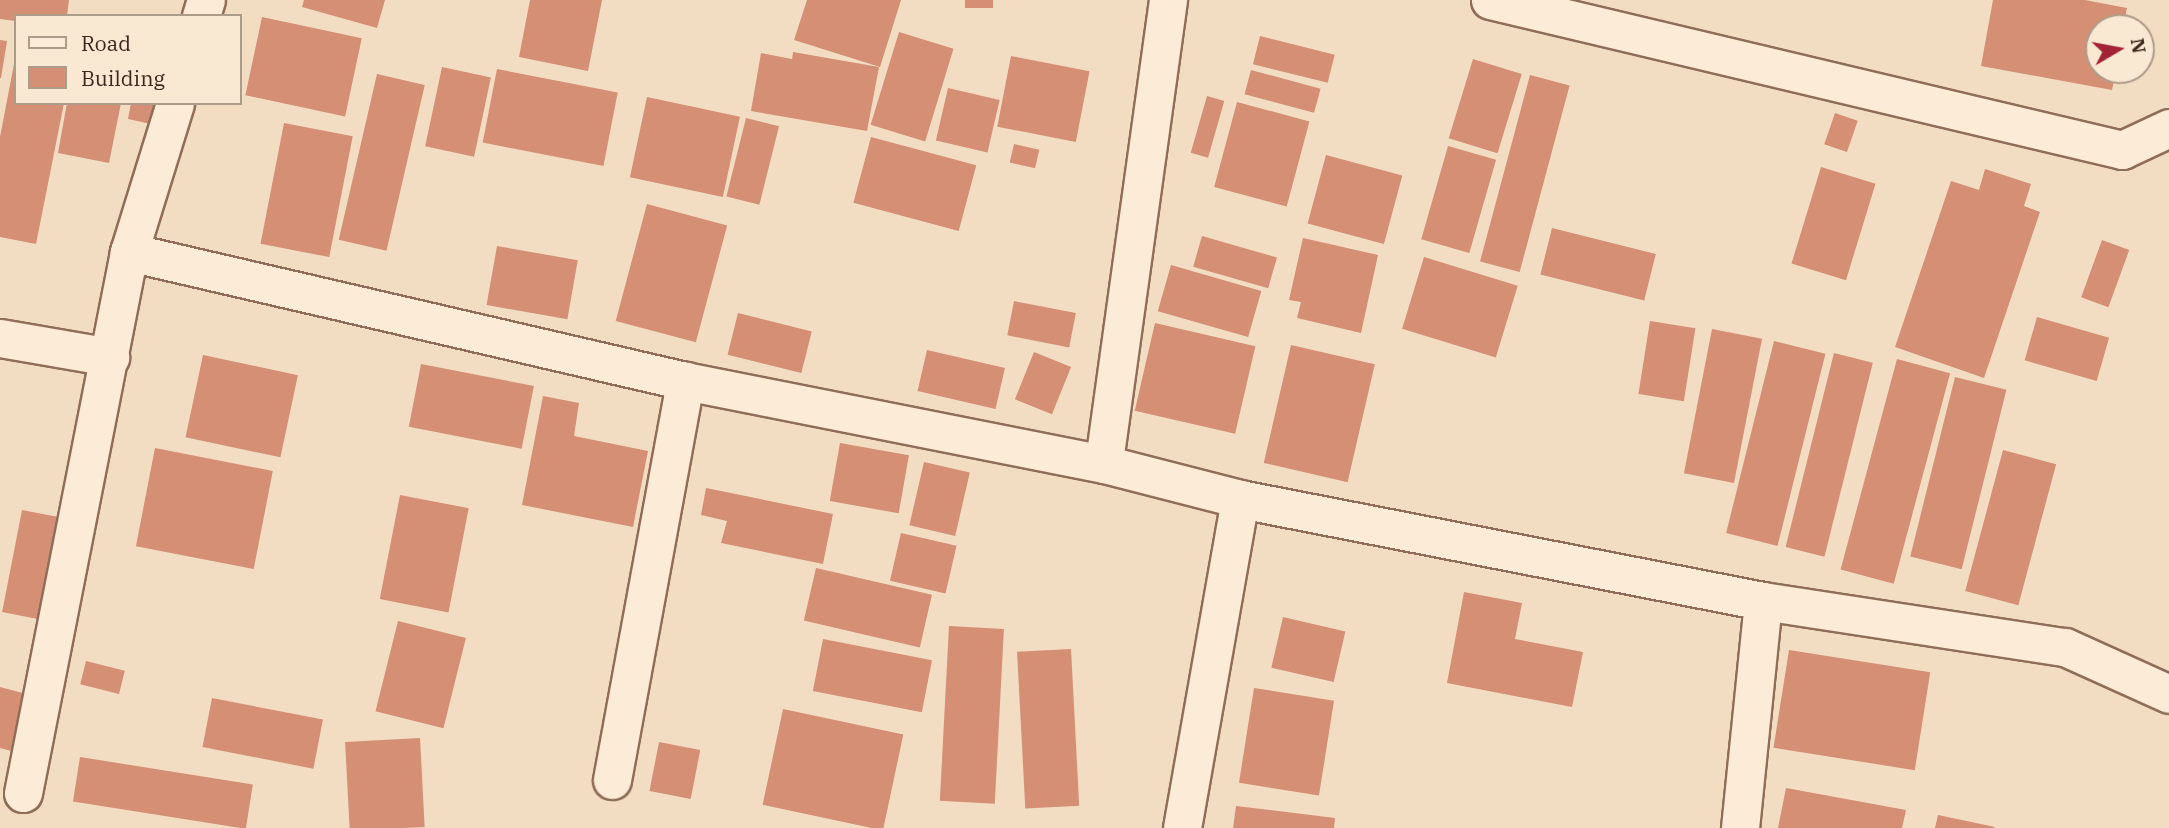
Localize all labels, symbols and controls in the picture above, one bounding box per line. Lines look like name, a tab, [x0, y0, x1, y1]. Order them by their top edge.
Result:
legend	[14, 14, 242, 105]
north arrow	[2085, 14, 2155, 84]
text: Road	[81, 29, 131, 57]
text: N	[2126, 36, 2152, 55]
text: Building	[81, 64, 165, 92]

